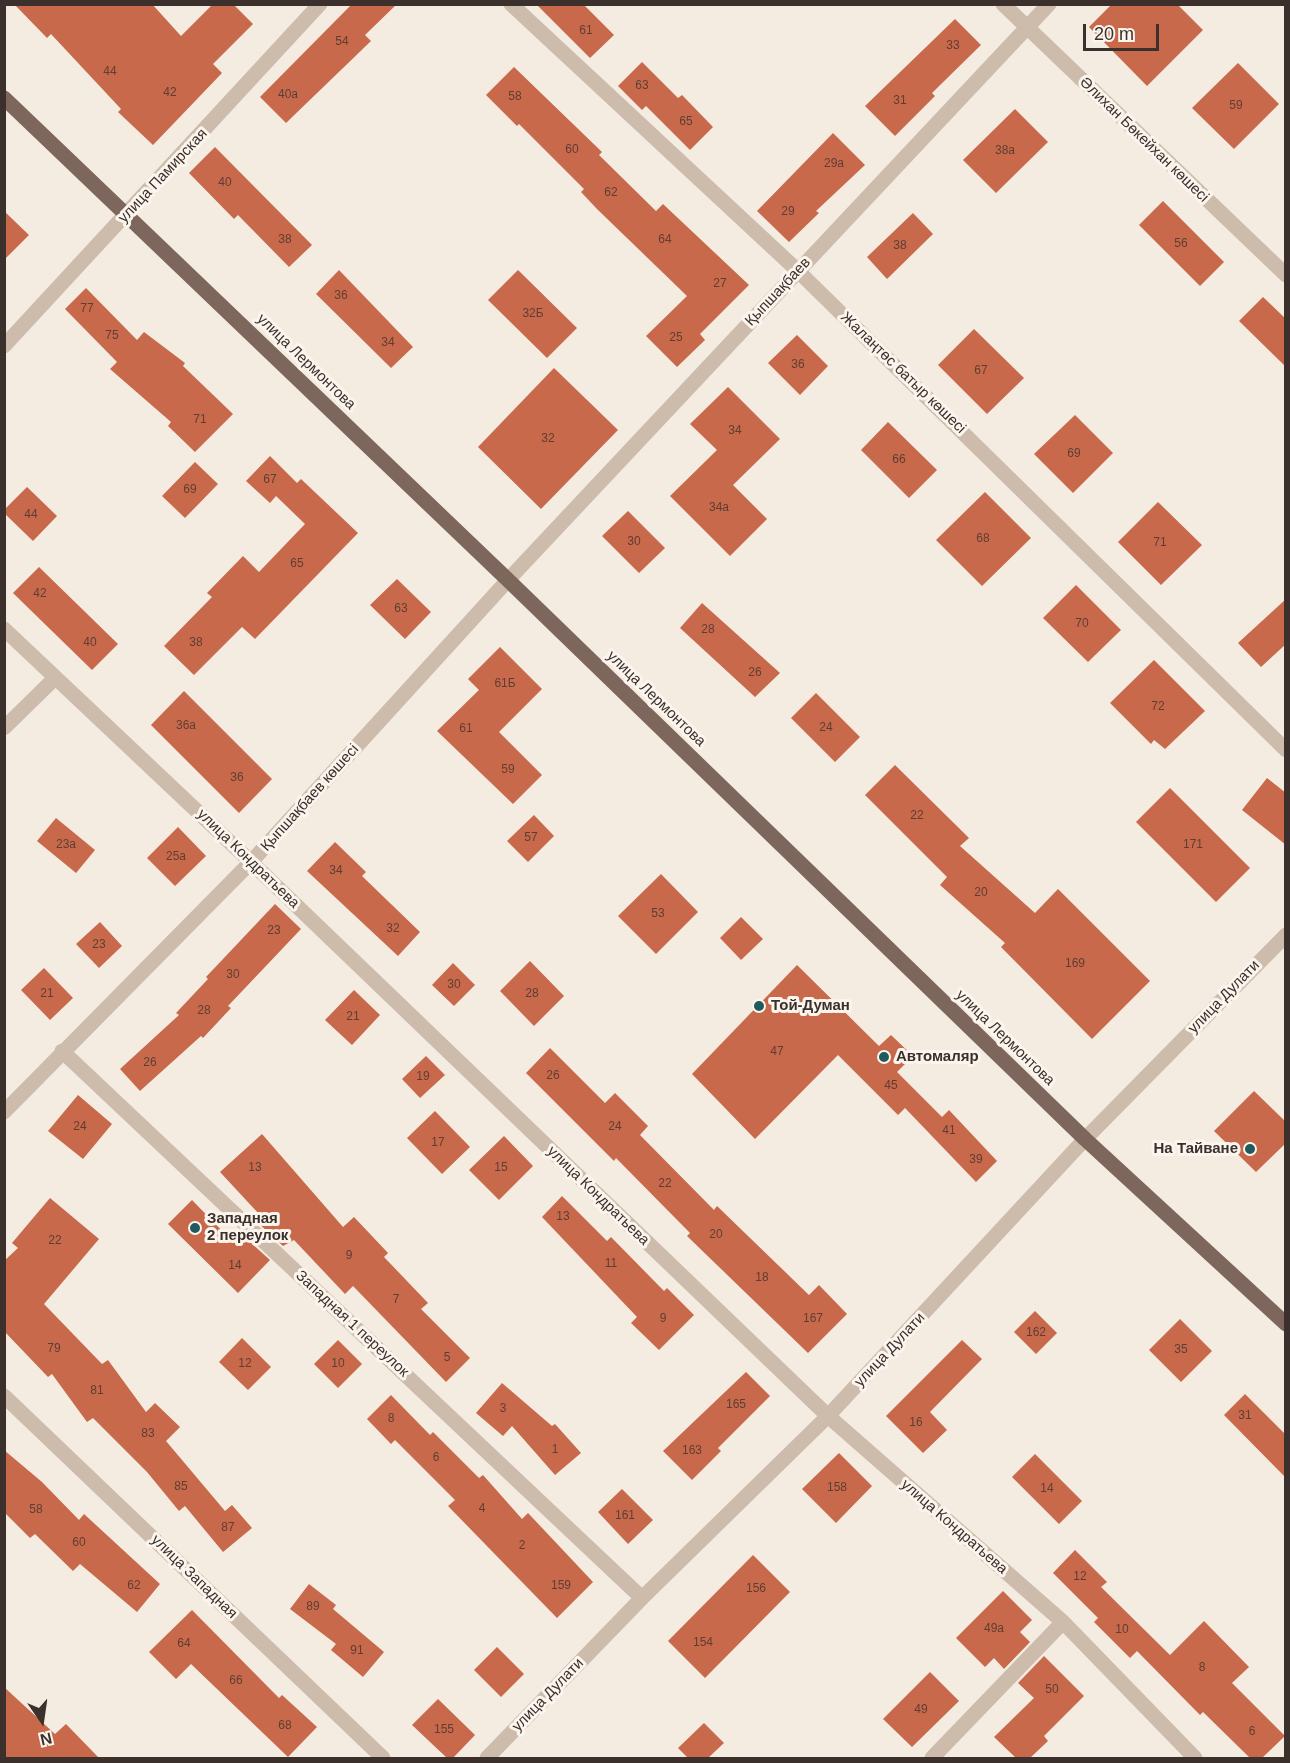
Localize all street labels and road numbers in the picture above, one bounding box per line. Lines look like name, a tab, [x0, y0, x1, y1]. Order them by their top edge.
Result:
street label: Әлихан Бөкейхан көшесі	[1076, 74, 1212, 206]
street label: улица Памирская	[115, 125, 211, 227]
street label: Қыпшақбаев	[742, 254, 814, 330]
street label: Жалаңтөс батыр көшесі	[837, 308, 969, 438]
street label: улица Лермонтова	[253, 310, 359, 414]
street label: улица Лермонтова	[603, 647, 709, 751]
street label: Қыпшақбаев көшесі	[257, 741, 363, 855]
street label: улица Кондратьева	[193, 806, 303, 912]
street label: улица Дулати	[1185, 957, 1263, 1037]
street label: улица Лермонтова	[952, 986, 1058, 1090]
street label: улица Кондратьева	[543, 1143, 653, 1249]
street label: Западная 1 переулок	[292, 1267, 412, 1381]
street label: улица Дулати	[851, 1309, 929, 1391]
street label: улица Кондратьева	[897, 1476, 1011, 1578]
street label: улица Западная	[147, 1531, 241, 1623]
street label: улица Дулати	[509, 1655, 587, 1735]

